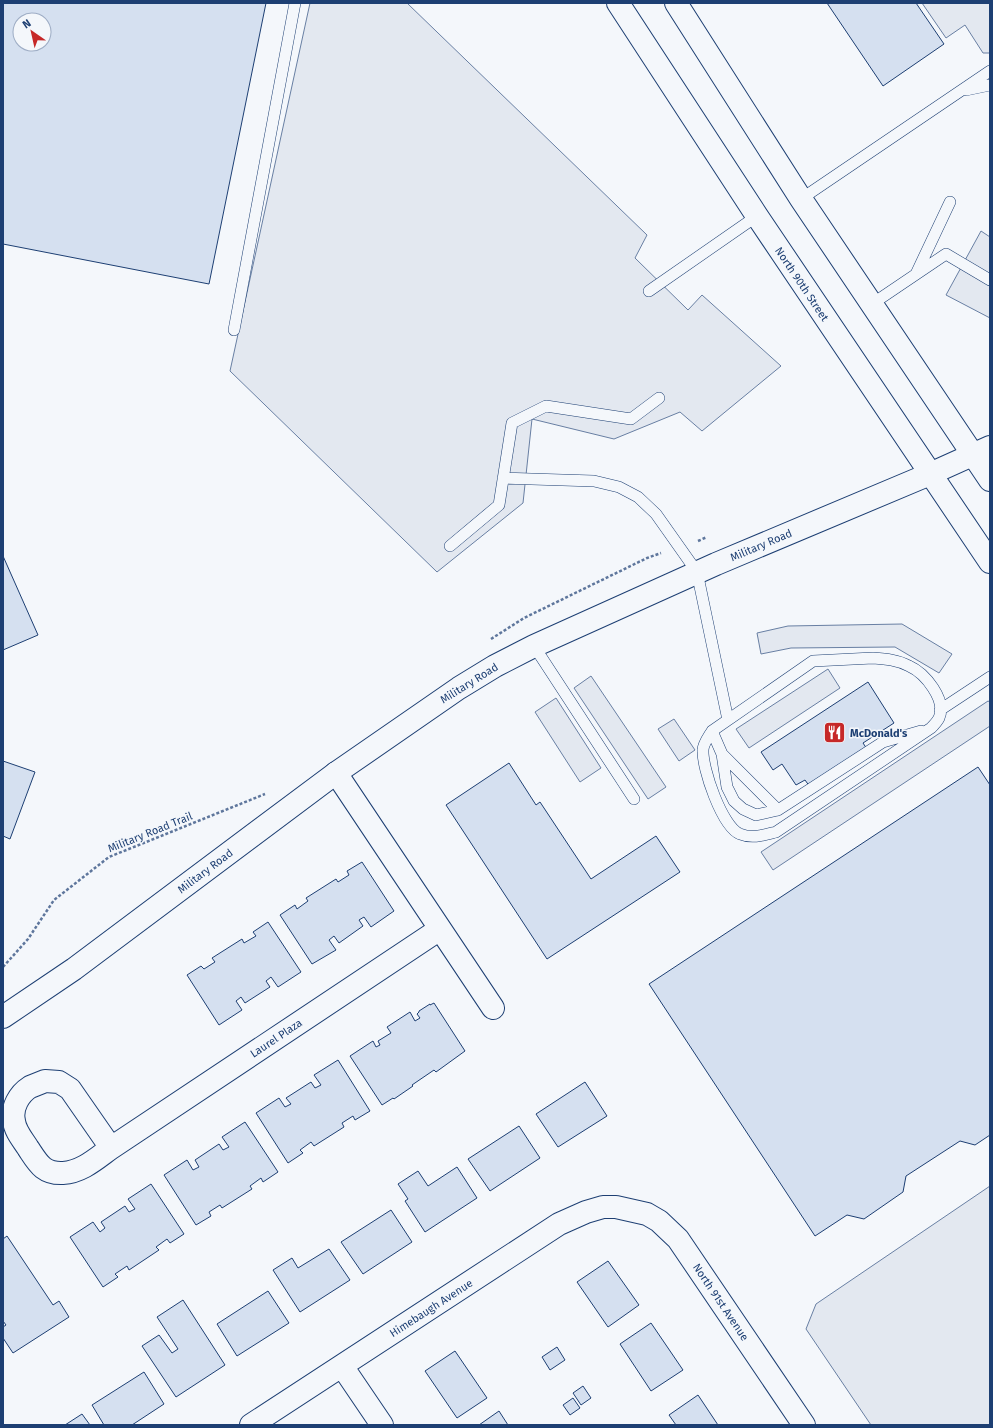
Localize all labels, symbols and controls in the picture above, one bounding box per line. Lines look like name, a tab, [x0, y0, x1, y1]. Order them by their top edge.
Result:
north arrow	[12, 12, 52, 52]
text: N	[20, 17, 33, 32]
street label: North 90th Street	[772, 245, 831, 324]
street label: Military Road	[728, 527, 794, 564]
street label: Military Road	[438, 660, 501, 706]
restaurant icon: McDonald's	[821, 720, 847, 746]
place label: McDonald's	[850, 727, 908, 740]
street label: Military Road Trail	[106, 810, 194, 855]
street label: Military Road	[175, 846, 235, 896]
street label: Laurel Plaza	[248, 1016, 305, 1061]
street label: North 91st Avenue	[690, 1261, 751, 1343]
street label: Himebaugh Avenue	[387, 1277, 475, 1340]

